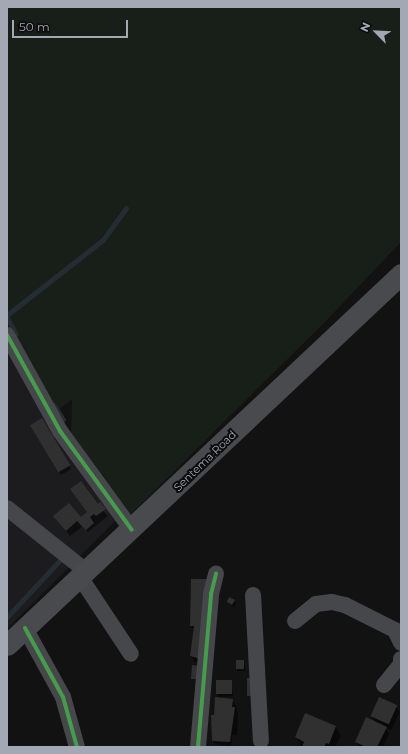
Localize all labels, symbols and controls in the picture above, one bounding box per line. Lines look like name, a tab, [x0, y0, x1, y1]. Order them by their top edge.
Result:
scale bar	[14, 12, 130, 38]
north arrow	[356, 12, 396, 52]
text: 50 m	[19, 19, 50, 34]
text: N	[357, 20, 373, 34]
street label: Sentema Road	[171, 428, 239, 494]

